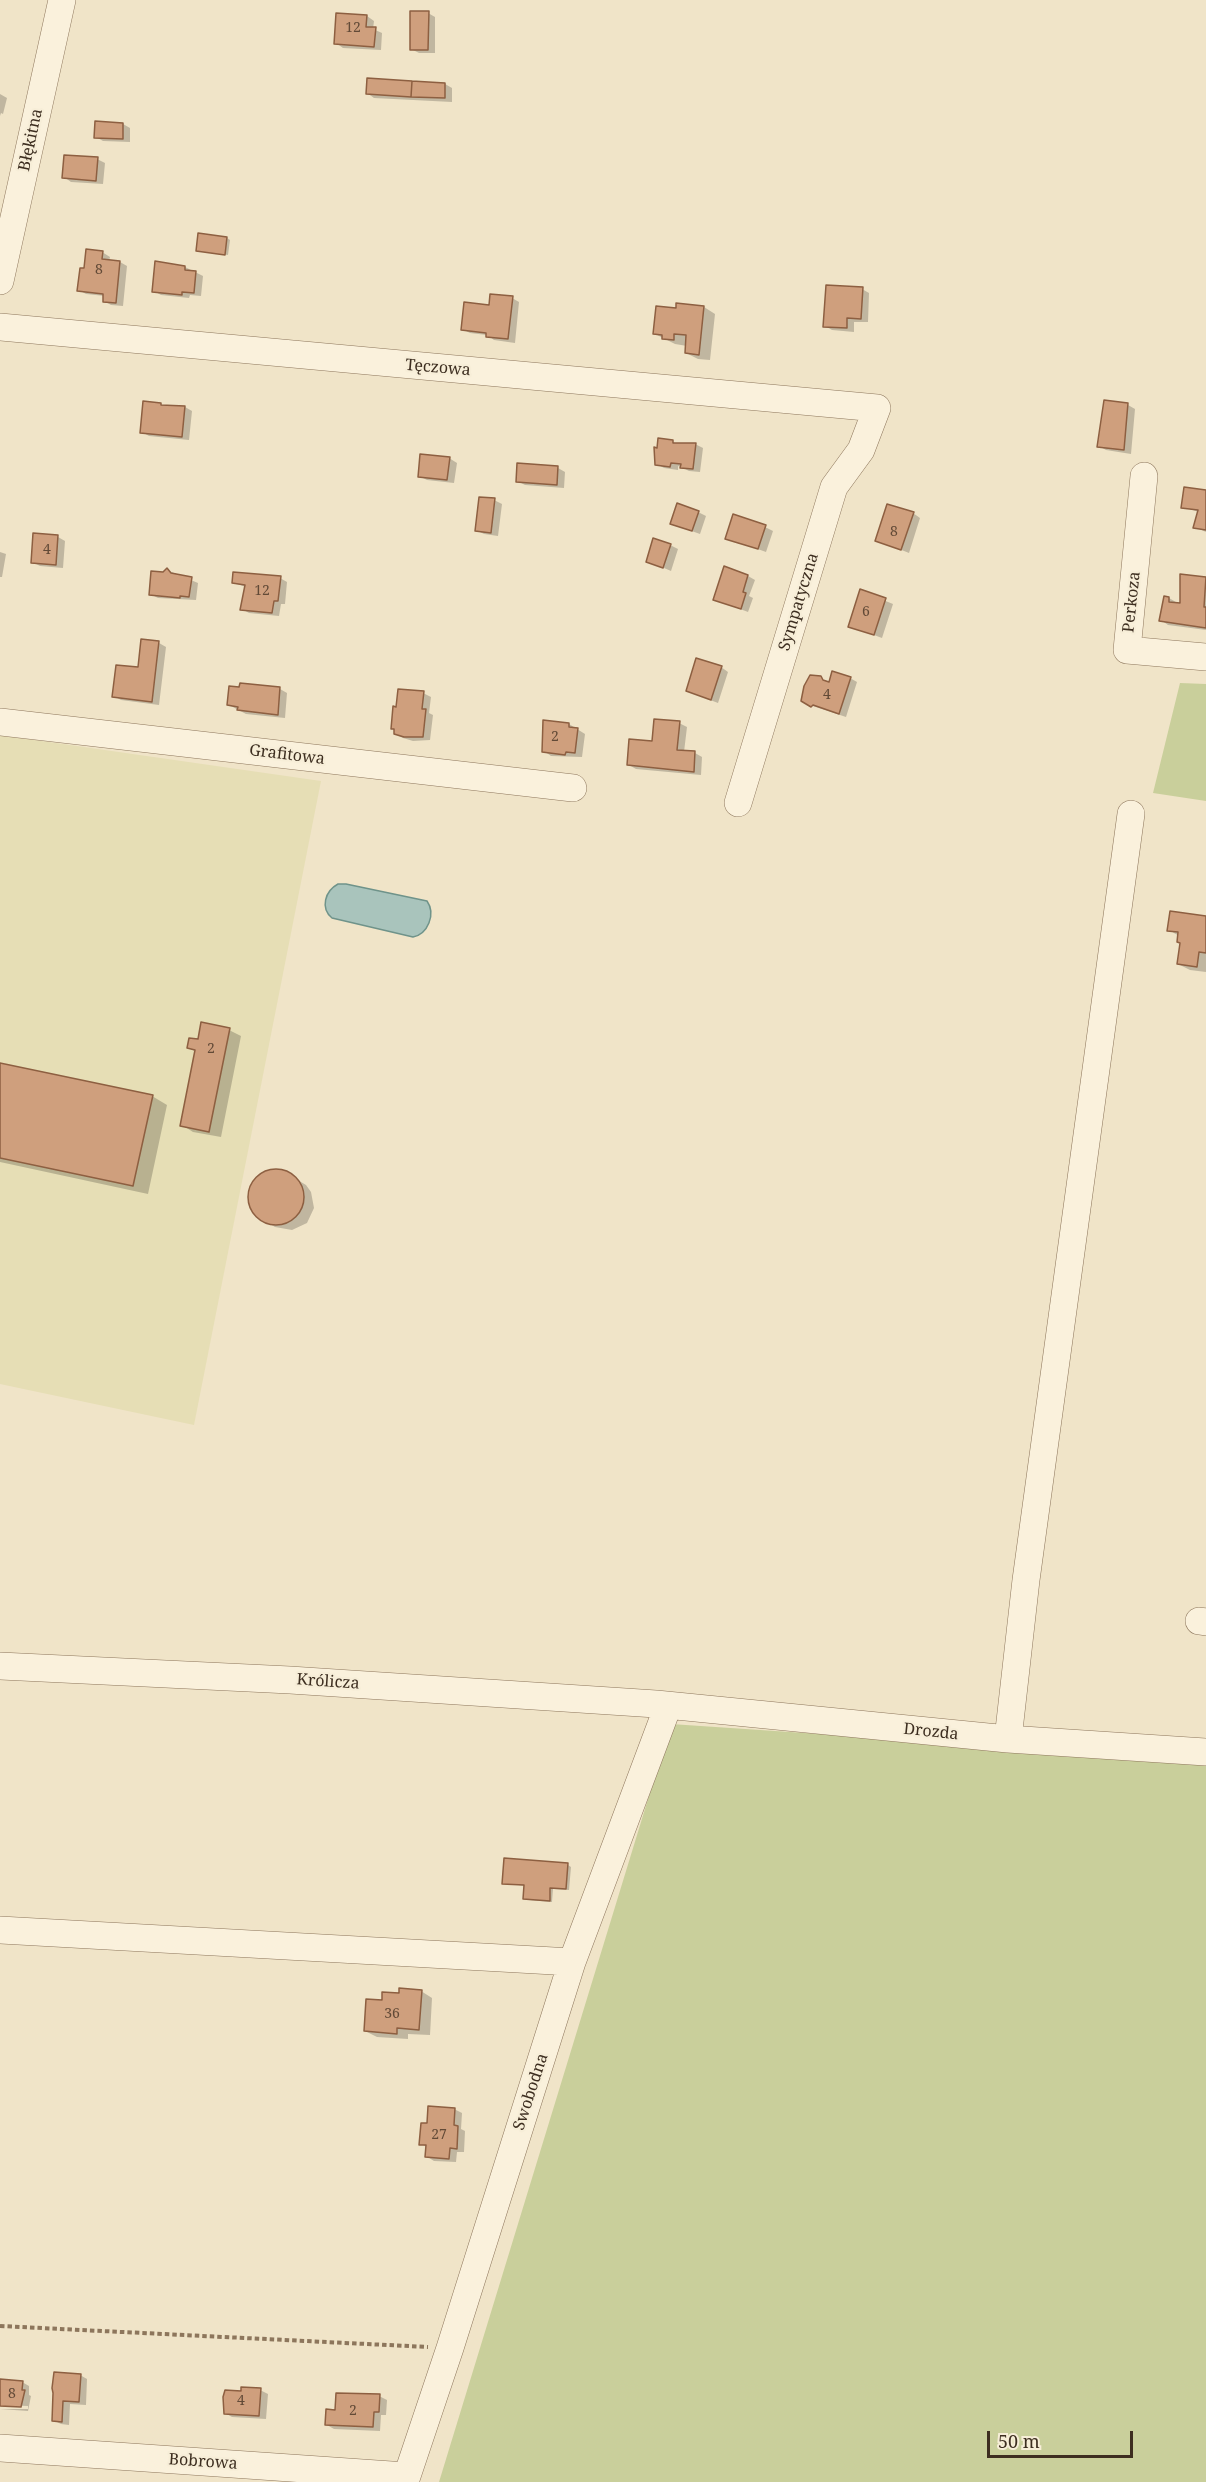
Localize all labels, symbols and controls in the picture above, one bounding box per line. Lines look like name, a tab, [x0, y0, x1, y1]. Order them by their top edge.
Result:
house number: 12	[345, 20, 361, 36]
street label: Błękitna	[15, 107, 47, 173]
house number: 8	[95, 262, 103, 278]
street label: Tęczowa	[404, 356, 472, 380]
house number: 8	[890, 524, 898, 540]
house number: 4	[43, 542, 51, 558]
street label: Sympatyczna	[775, 551, 823, 653]
street label: Perkoza	[1119, 571, 1145, 633]
house number: 12	[254, 583, 270, 599]
house number: 6	[862, 604, 870, 620]
house number: 4	[823, 687, 831, 703]
house number: 2	[551, 729, 559, 745]
street label: Grafitowa	[248, 741, 326, 769]
house number: 2	[207, 1041, 215, 1057]
street label: Królicza	[296, 1670, 360, 1694]
street label: Drozda	[902, 1720, 960, 1744]
house number: 36	[384, 2006, 400, 2022]
street label: Swobodna	[510, 2051, 552, 2133]
house number: 27	[431, 2127, 447, 2143]
house number: 8	[8, 2386, 16, 2402]
house number: 4	[237, 2393, 245, 2409]
house number: 2	[349, 2403, 357, 2419]
scale bar	[990, 2419, 1136, 2457]
text: 50 m	[998, 2429, 1040, 2453]
street label: Bobrowa	[168, 2450, 238, 2474]

